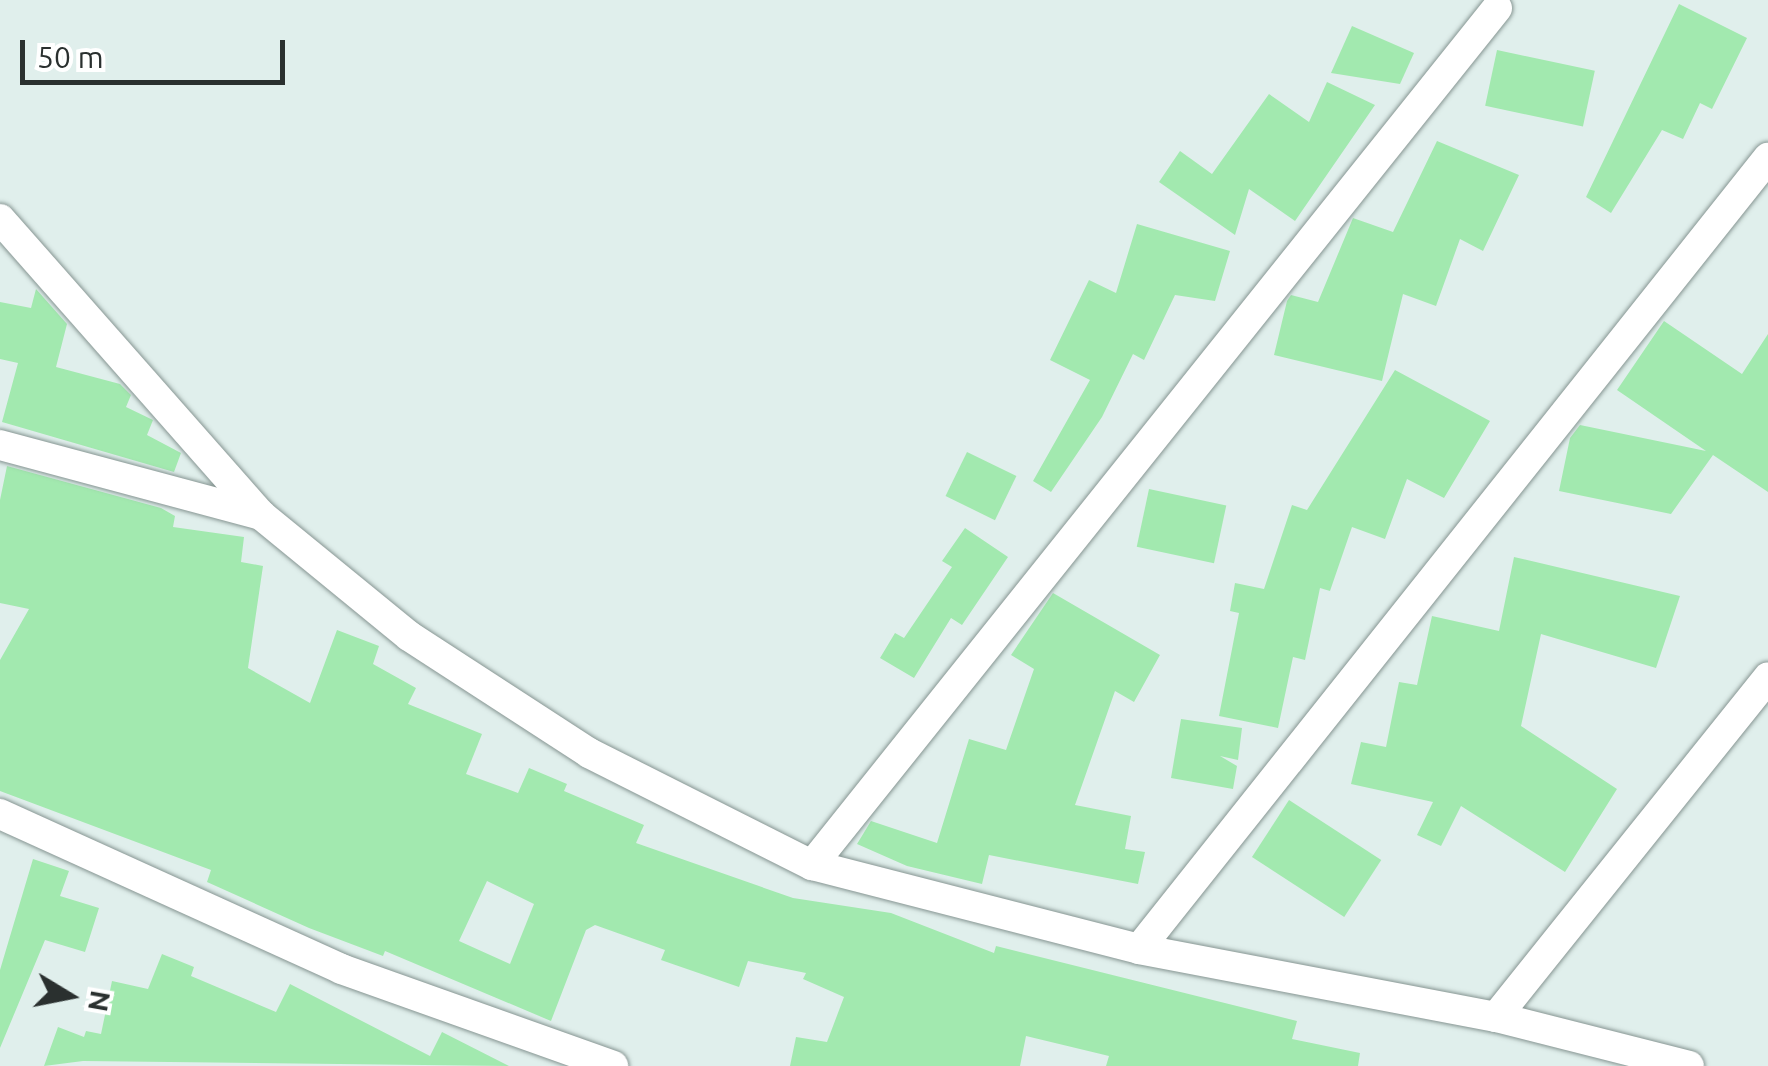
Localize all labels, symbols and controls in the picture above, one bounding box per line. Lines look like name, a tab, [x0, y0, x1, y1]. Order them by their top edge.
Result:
scale bar	[25, 20, 290, 82]
text: 50 m	[37, 40, 104, 74]
north arrow	[20, 946, 120, 1046]
text: N	[83, 988, 117, 1014]

